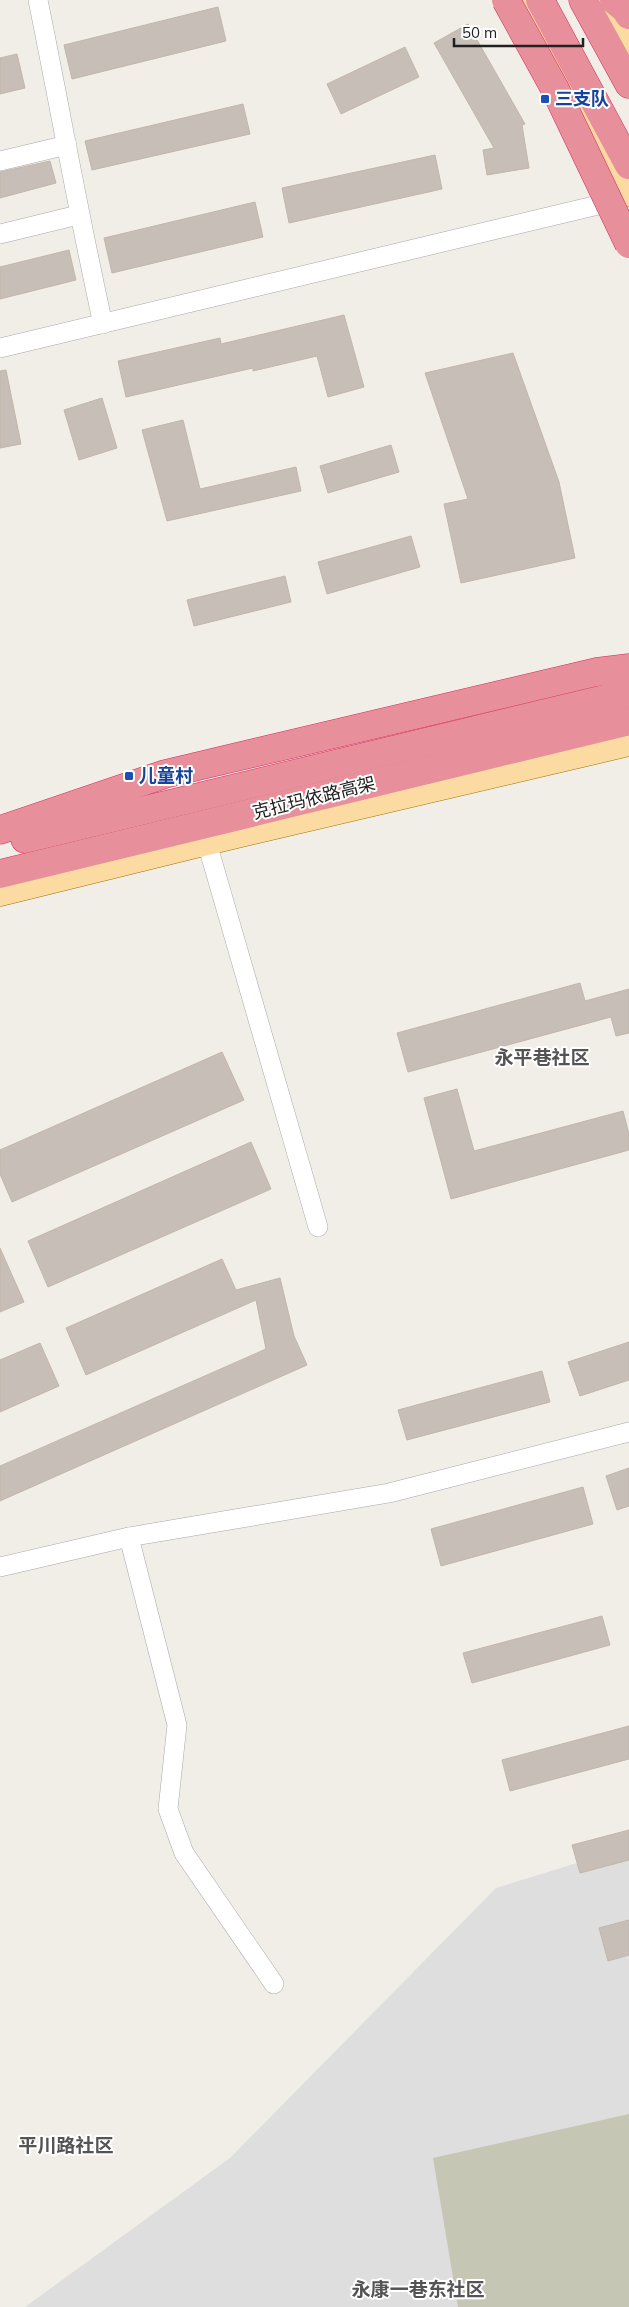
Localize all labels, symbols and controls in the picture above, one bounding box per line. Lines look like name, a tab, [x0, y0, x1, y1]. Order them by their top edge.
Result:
scale bar	[454, 15, 583, 47]
text: 50 m	[462, 23, 497, 42]
place label: 三支队	[555, 87, 609, 110]
marker: 三支队	[539, 93, 551, 105]
place label: 儿童村	[139, 764, 193, 787]
marker: 儿童村	[123, 770, 135, 782]
street label: 克拉玛依路高架	[250, 771, 378, 824]
district label: 永平巷社区	[494, 1045, 590, 1069]
district label: 平川路社区	[18, 2133, 114, 2157]
district label: 永康一巷东社区	[351, 2277, 485, 2301]

